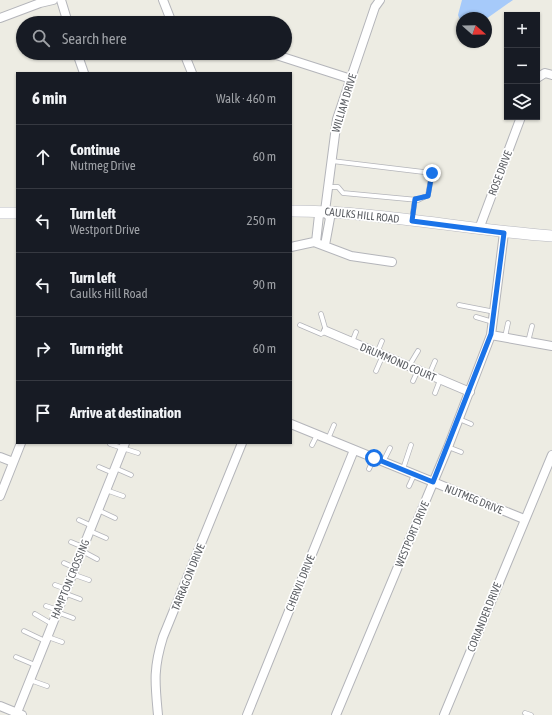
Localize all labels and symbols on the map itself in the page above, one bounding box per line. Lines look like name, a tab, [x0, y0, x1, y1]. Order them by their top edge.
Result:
north arrow	[456, 12, 492, 48]
street label: WILLIAM DRIVE	[329, 72, 359, 134]
street label: ROSE DRIVE	[486, 149, 514, 197]
route end	[423, 164, 441, 182]
street label: CAULKS HILL ROAD	[324, 205, 400, 225]
street label: DRUMMOND COURT	[358, 341, 438, 383]
route start	[365, 449, 383, 467]
street label: NUTMEG DRIVE	[443, 482, 505, 516]
street label: WESTPORT DRIVE	[393, 499, 431, 569]
street label: HAMPTON CROSSING	[49, 537, 91, 621]
street label: TARRAGON DRIVE	[169, 542, 207, 612]
street label: CHERVIL DRIVE	[283, 553, 317, 613]
street label: CORIANDER DRIVE	[465, 580, 503, 653]

